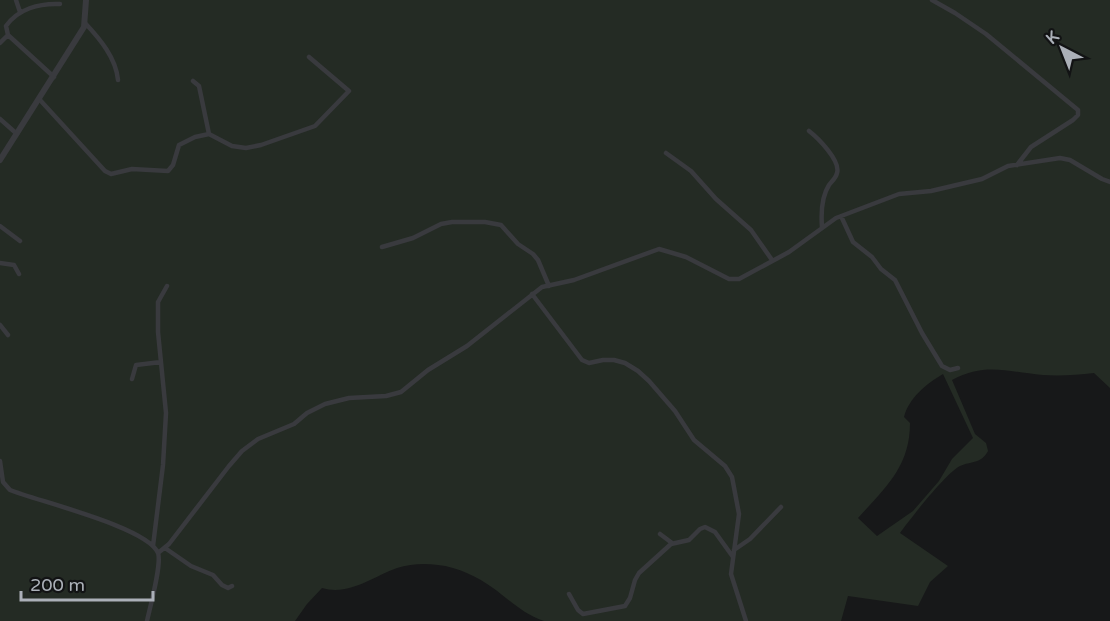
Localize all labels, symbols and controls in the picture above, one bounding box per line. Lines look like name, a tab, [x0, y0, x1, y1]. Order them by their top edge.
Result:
north arrow	[1032, 18, 1092, 78]
text: K	[1042, 26, 1064, 49]
scale bar	[21, 564, 153, 602]
text: 200 m	[30, 574, 85, 596]

